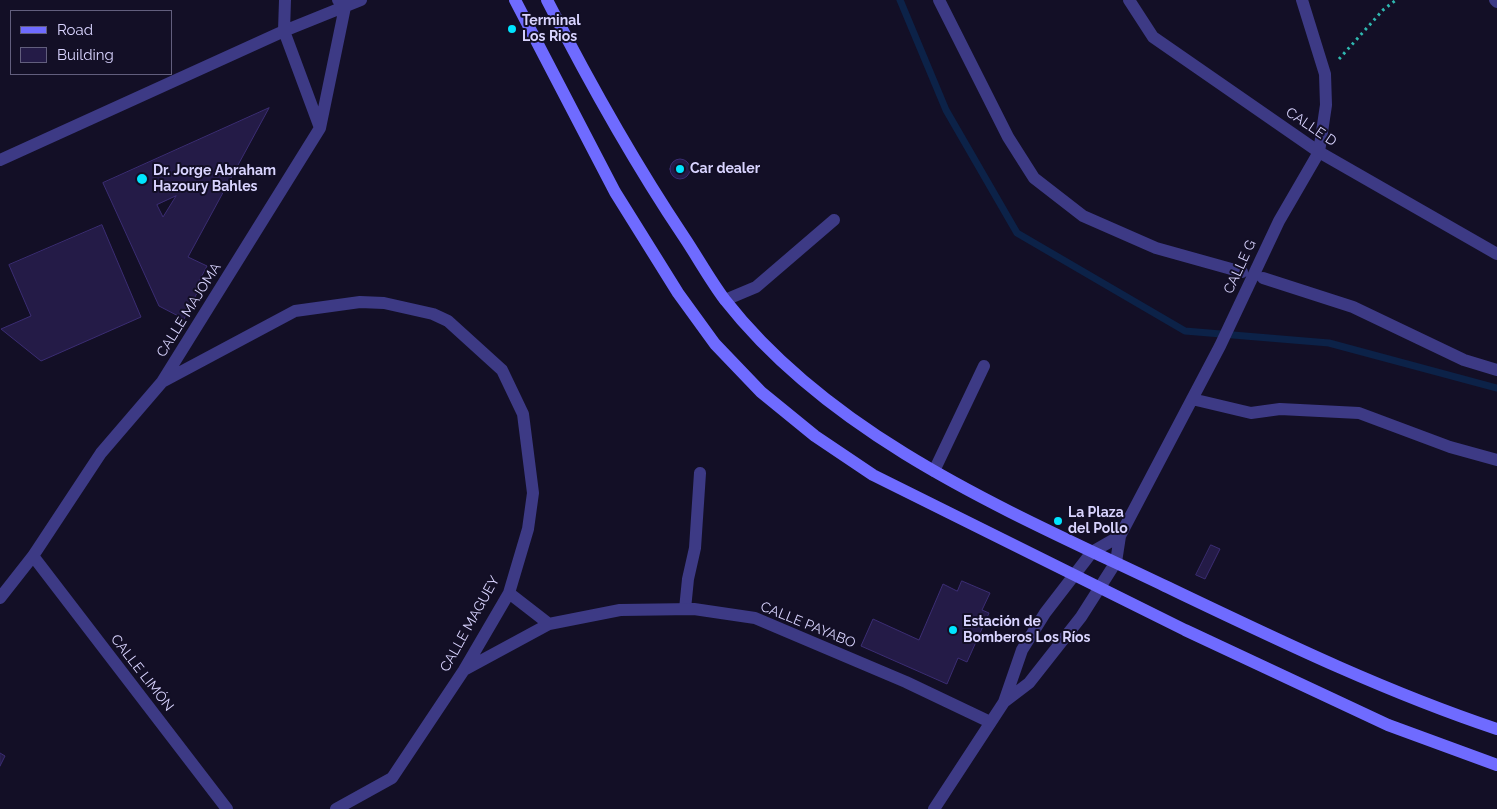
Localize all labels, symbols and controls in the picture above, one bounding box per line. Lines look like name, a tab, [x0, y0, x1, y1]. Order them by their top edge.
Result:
legend	[10, 10, 172, 75]
place label: Terminal Los Rios	[522, 13, 581, 46]
text: Road	[57, 21, 93, 39]
marker: Terminal Los Rios	[506, 23, 518, 35]
text: Building	[57, 46, 114, 64]
street label: CALLE D	[1283, 104, 1339, 150]
place label: Car dealer	[690, 161, 760, 177]
place label: Dr. Jorge Abraham Hazoury Bahles	[153, 163, 276, 196]
marker: Car dealer	[674, 163, 686, 175]
marker: Dr. Jorge Abraham Hazoury Bahles	[135, 172, 149, 186]
street label: CALLE G	[1220, 237, 1260, 297]
street label: CALLE MAJOMA	[153, 260, 225, 360]
place label: La Plaza del Pollo	[1068, 505, 1128, 538]
marker: La Plaza del Pollo	[1052, 515, 1064, 527]
street label: CALLE MAGUEY	[437, 573, 503, 675]
street label: CALLE PAYABO	[758, 598, 858, 652]
place label: Estación de Bomberos Los Ríos	[963, 614, 1090, 646]
marker: Estación de Bomberos Los Ríos	[947, 624, 959, 636]
street label: CALLE LIMÓN	[107, 631, 177, 715]

